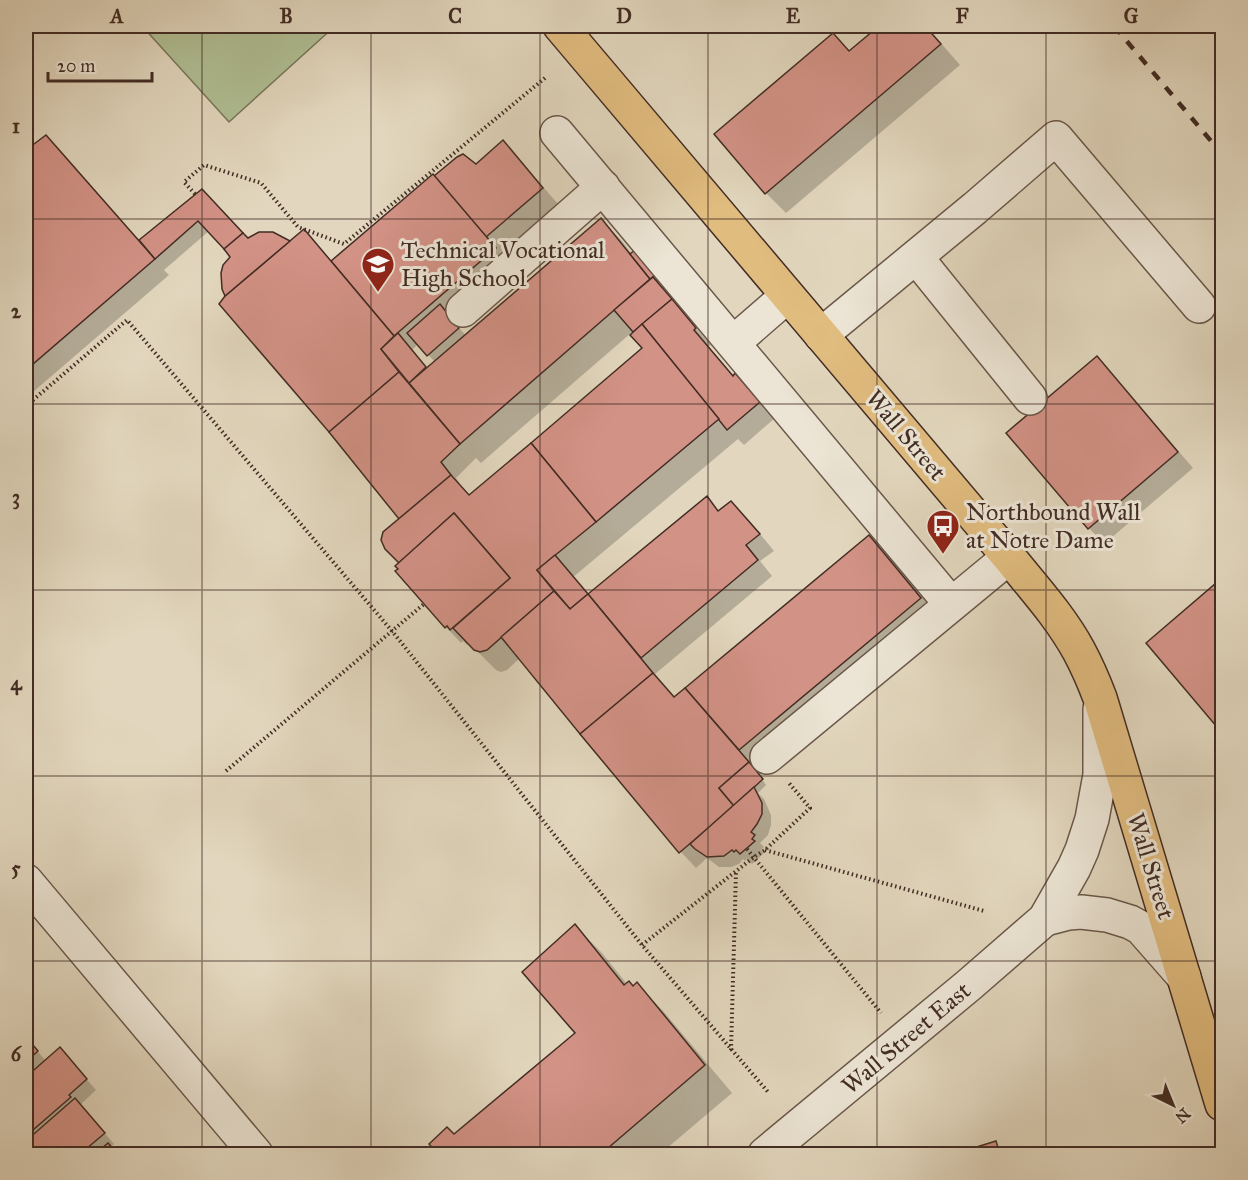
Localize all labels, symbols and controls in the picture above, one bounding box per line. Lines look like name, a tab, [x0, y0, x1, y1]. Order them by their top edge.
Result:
text: A	[108, 4, 124, 28]
text: B	[279, 4, 293, 28]
text: C	[448, 4, 462, 28]
text: D	[616, 4, 632, 28]
text: E	[786, 4, 801, 28]
text: F	[955, 4, 969, 28]
text: G	[1124, 4, 1139, 28]
scale bar	[48, 45, 152, 83]
text: 20 m	[57, 55, 95, 77]
text: 1	[12, 114, 20, 138]
place label: Technical Vocational High School	[401, 235, 605, 293]
school or university icon: Technical Vocational High School	[360, 246, 396, 293]
text: 2	[11, 299, 22, 323]
street label: Wall Street	[859, 383, 953, 487]
text: 3	[12, 485, 20, 510]
place label: Northbound Wall at Notre Dame	[966, 497, 1141, 555]
bus stop icon: Northbound Wall at Notre Dame	[925, 508, 961, 555]
text: 4	[10, 671, 22, 696]
street label: Wall Street	[1121, 809, 1182, 923]
text: 5	[11, 856, 21, 880]
street label: Wall Street East	[835, 975, 977, 1101]
text: 6	[11, 1042, 23, 1066]
north arrow	[1143, 1075, 1203, 1135]
text: N	[1171, 1104, 1194, 1127]

